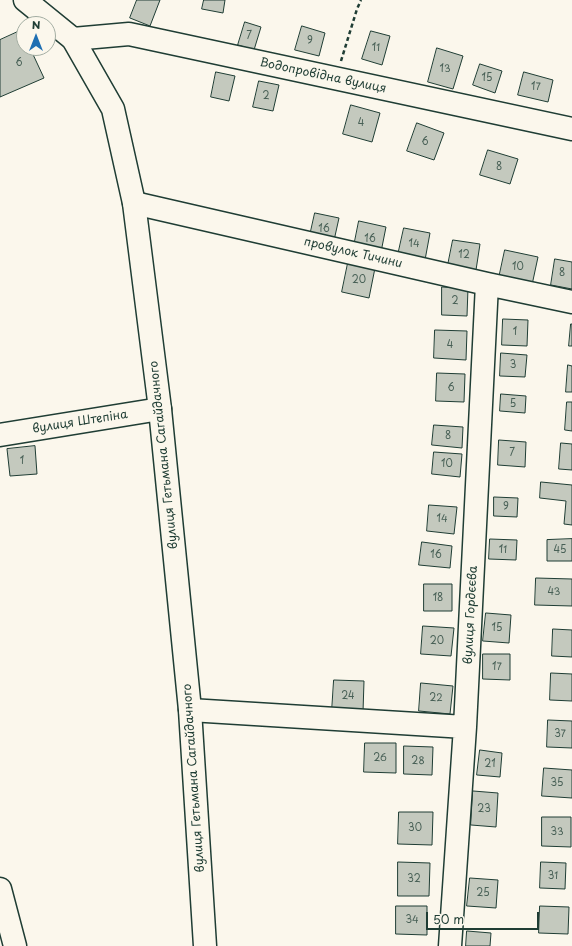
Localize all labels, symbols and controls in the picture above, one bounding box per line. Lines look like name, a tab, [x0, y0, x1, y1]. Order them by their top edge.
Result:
north arrow	[16, 16, 56, 56]
text: N	[32, 16, 40, 33]
house number: 7	[246, 30, 252, 42]
house number: 9	[307, 35, 313, 47]
house number: 11	[372, 42, 380, 54]
street label: Водопровідна вулиця	[258, 56, 388, 96]
house number: 6	[15, 57, 23, 69]
house number: 13	[439, 63, 451, 75]
house number: 15	[482, 72, 492, 84]
house number: 17	[531, 81, 541, 93]
house number: 2	[262, 90, 270, 102]
house number: 4	[358, 117, 364, 129]
house number: 6	[421, 136, 429, 148]
house number: 8	[496, 161, 502, 173]
house number: 16	[318, 223, 330, 235]
house number: 16	[364, 233, 376, 245]
street label: провулок Тичини	[302, 235, 404, 271]
house number: 14	[408, 238, 420, 250]
house number: 12	[458, 249, 470, 261]
house number: 10	[512, 261, 524, 273]
house number: 8	[559, 267, 565, 279]
house number: 20	[352, 274, 366, 286]
house number: 2	[451, 295, 459, 307]
house number: 1	[513, 326, 517, 338]
house number: 4	[447, 339, 453, 351]
house number: 3	[510, 359, 516, 371]
street label: вулиця Гетьмана Сагайдачного	[147, 360, 181, 550]
house number: 6	[447, 382, 455, 394]
house number: 5	[510, 398, 516, 410]
street label: вулиця Штепіна	[31, 407, 129, 437]
house number: 8	[445, 430, 451, 442]
house number: 7	[509, 447, 515, 459]
house number: 1	[20, 455, 24, 467]
house number: 10	[441, 458, 453, 470]
house number: 9	[503, 501, 509, 513]
house number: 14	[436, 513, 448, 525]
house number: 11	[499, 544, 507, 556]
house number: 45	[554, 544, 566, 556]
house number: 16	[430, 549, 442, 561]
street label: вулиця Гордєєва	[461, 565, 481, 665]
house number: 43	[548, 586, 560, 598]
house number: 18	[433, 592, 443, 604]
house number: 15	[492, 622, 502, 634]
house number: 20	[430, 635, 444, 647]
house number: 17	[492, 661, 502, 673]
street label: вулиця Гетьмана Сагайдачного	[180, 683, 208, 873]
house number: 24	[341, 690, 355, 702]
house number: 22	[429, 692, 443, 704]
house number: 37	[554, 728, 566, 740]
house number: 26	[373, 752, 387, 764]
house number: 28	[411, 755, 425, 767]
house number: 21	[484, 758, 496, 770]
house number: 35	[551, 777, 563, 789]
house number: 23	[477, 803, 491, 815]
house number: 30	[408, 822, 422, 834]
house number: 33	[550, 826, 564, 838]
house number: 31	[548, 870, 558, 882]
house number: 32	[407, 873, 421, 885]
house number: 25	[476, 887, 490, 899]
scale bar	[428, 904, 541, 930]
text: 50 m	[433, 910, 464, 928]
house number: 34	[405, 914, 419, 926]

